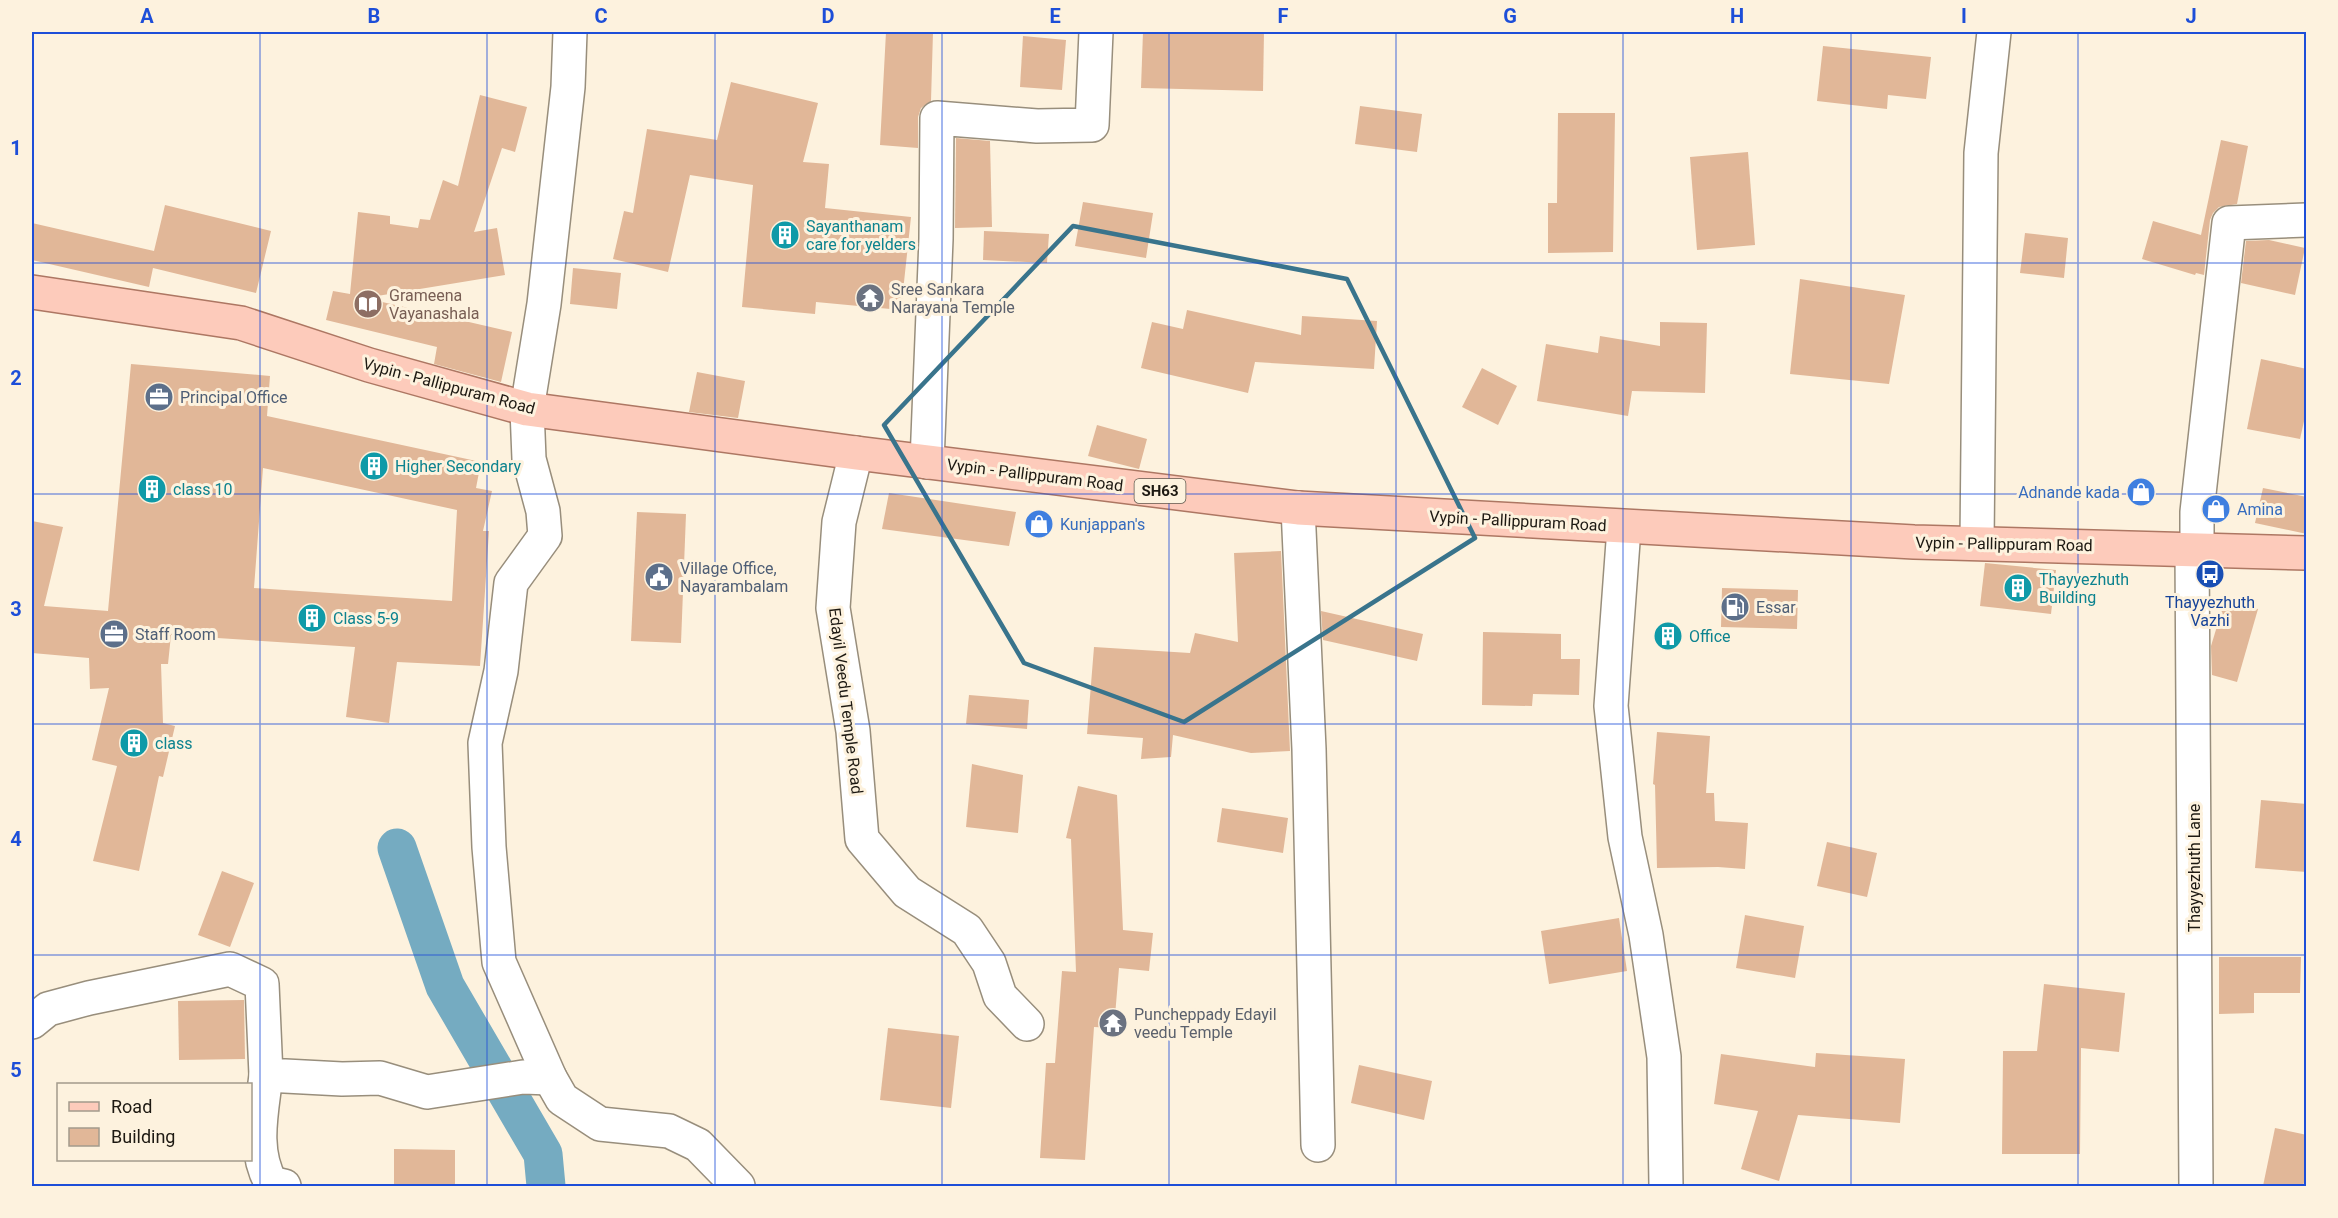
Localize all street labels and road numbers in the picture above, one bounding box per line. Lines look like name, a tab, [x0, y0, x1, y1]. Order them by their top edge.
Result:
street label: Vypin - Pallippuram Road	[361, 354, 537, 418]
street label: Vypin - Pallippuram Road	[946, 455, 1124, 495]
road number: SH63	[1134, 479, 1186, 503]
street label: Vypin - Pallippuram Road	[1429, 507, 1607, 535]
street label: Vypin - Pallippuram Road	[1915, 533, 2093, 555]
street label: Edayil Veedu Temple Road	[825, 607, 867, 795]
street label: Thayyezhuth Lane	[2185, 804, 2204, 932]

